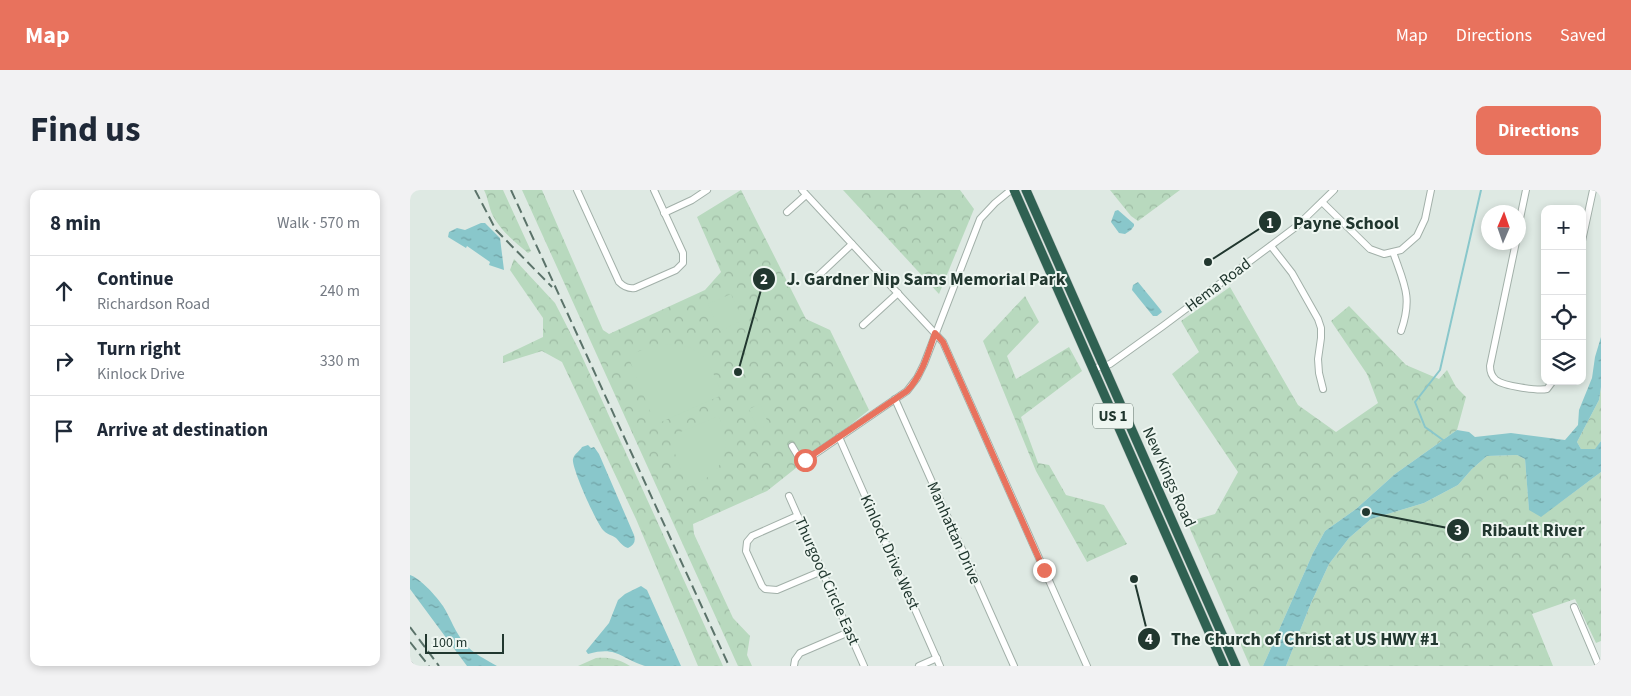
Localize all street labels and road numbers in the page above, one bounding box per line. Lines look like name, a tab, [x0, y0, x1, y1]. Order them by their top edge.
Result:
street label: Hema Road	[1181, 253, 1255, 317]
road number: US 1	[1093, 404, 1133, 428]
street label: New Kings Road	[1137, 423, 1201, 531]
street label: Manhattan Drive	[922, 478, 986, 588]
street label: Kinlock Drive West	[855, 491, 925, 613]
street label: Thurgood Circle East	[789, 514, 865, 649]

